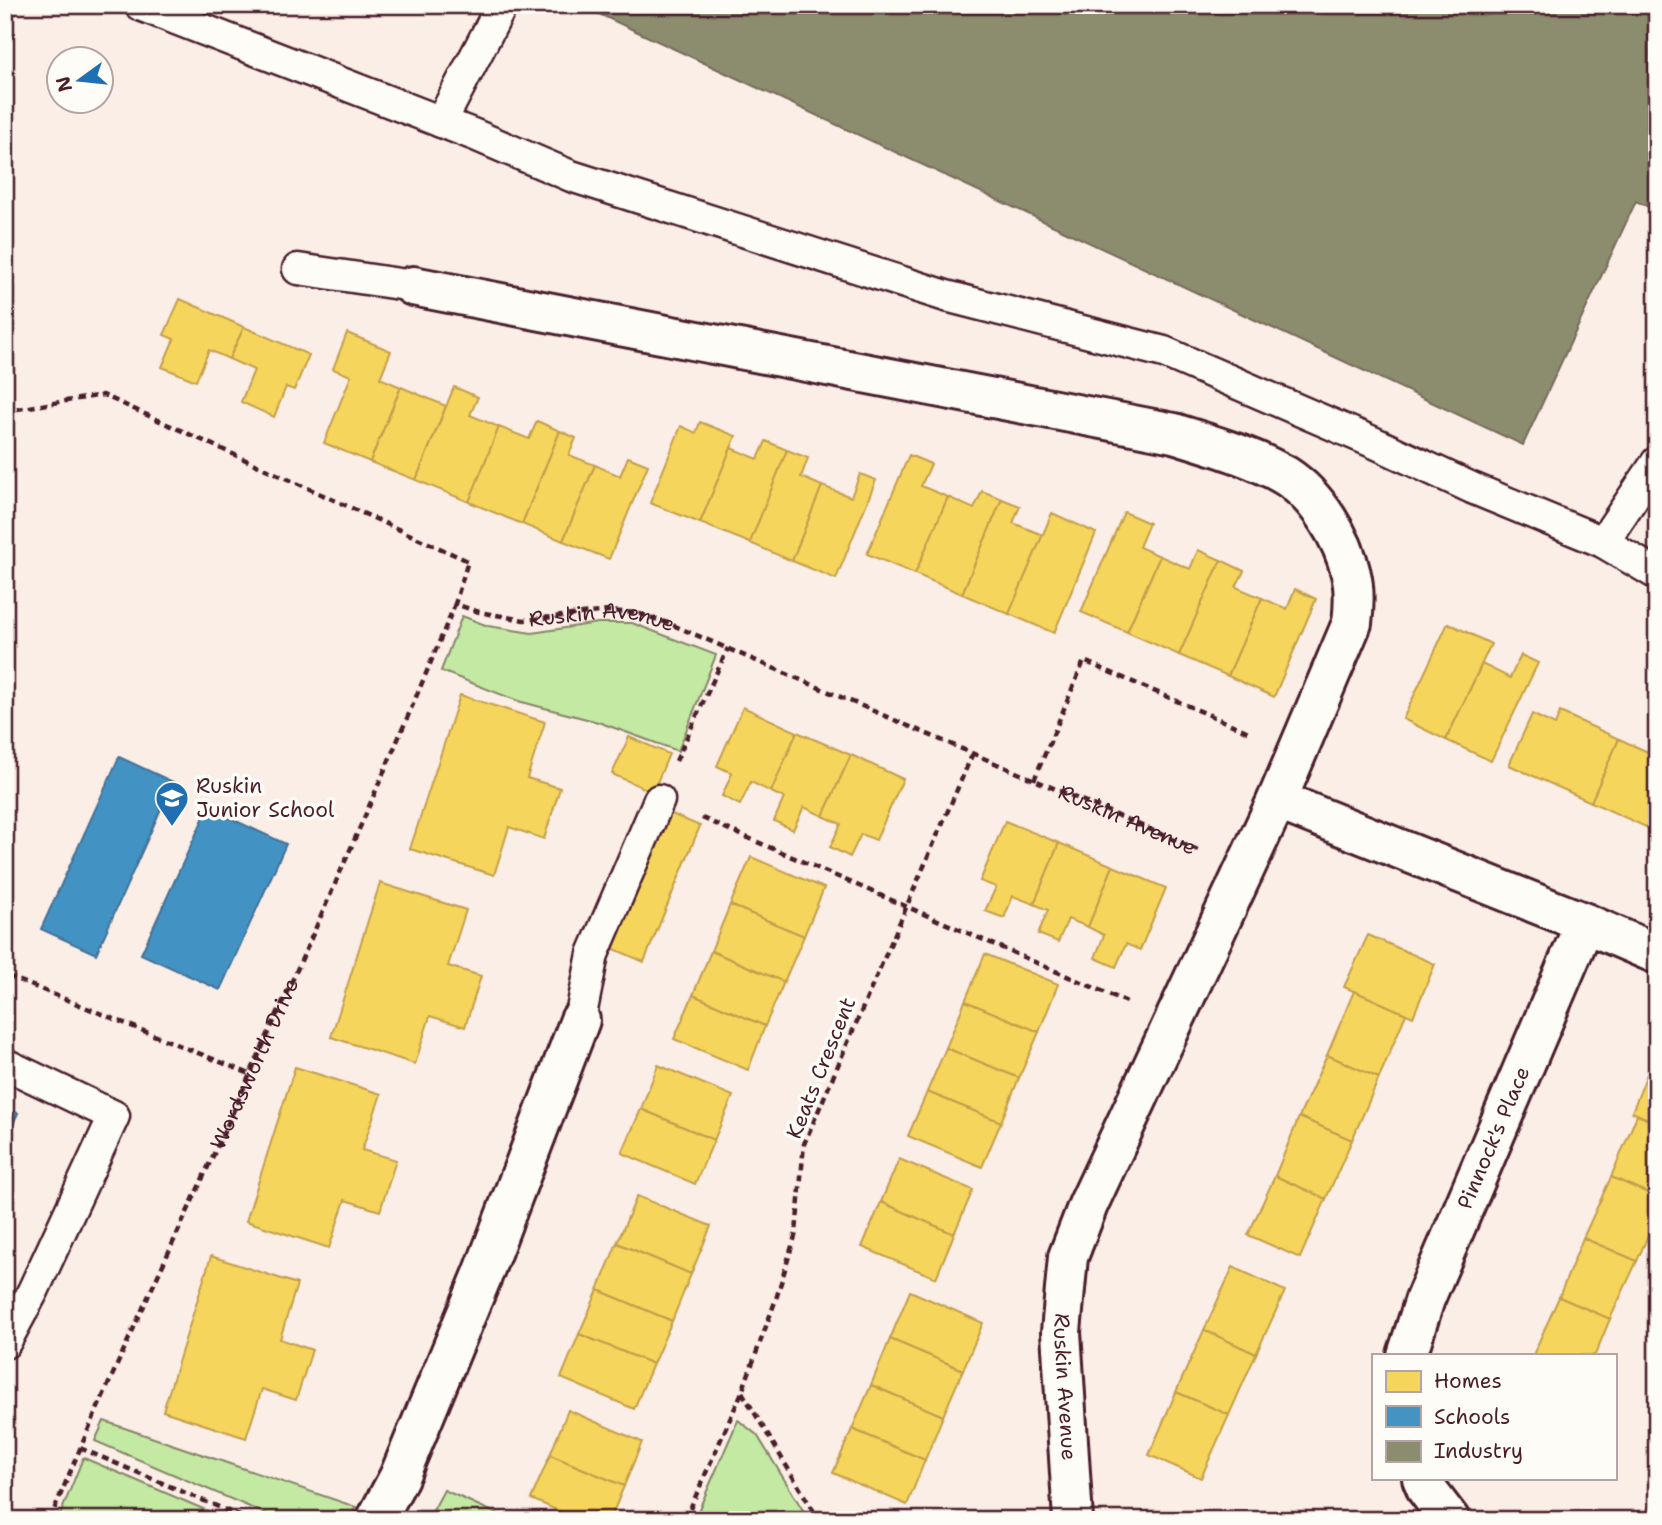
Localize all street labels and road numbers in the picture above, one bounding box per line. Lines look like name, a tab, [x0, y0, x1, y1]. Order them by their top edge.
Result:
street label: Ruskin Avenue	[528, 597, 679, 638]
street label: Ruskin Avenue	[1054, 778, 1201, 862]
street label: Wordsworth Drive	[204, 974, 305, 1154]
street label: Keats Crescent	[780, 993, 862, 1143]
street label: Pinnock's Place	[1451, 1062, 1536, 1214]
street label: Ruskin Avenue	[1047, 1312, 1083, 1461]

